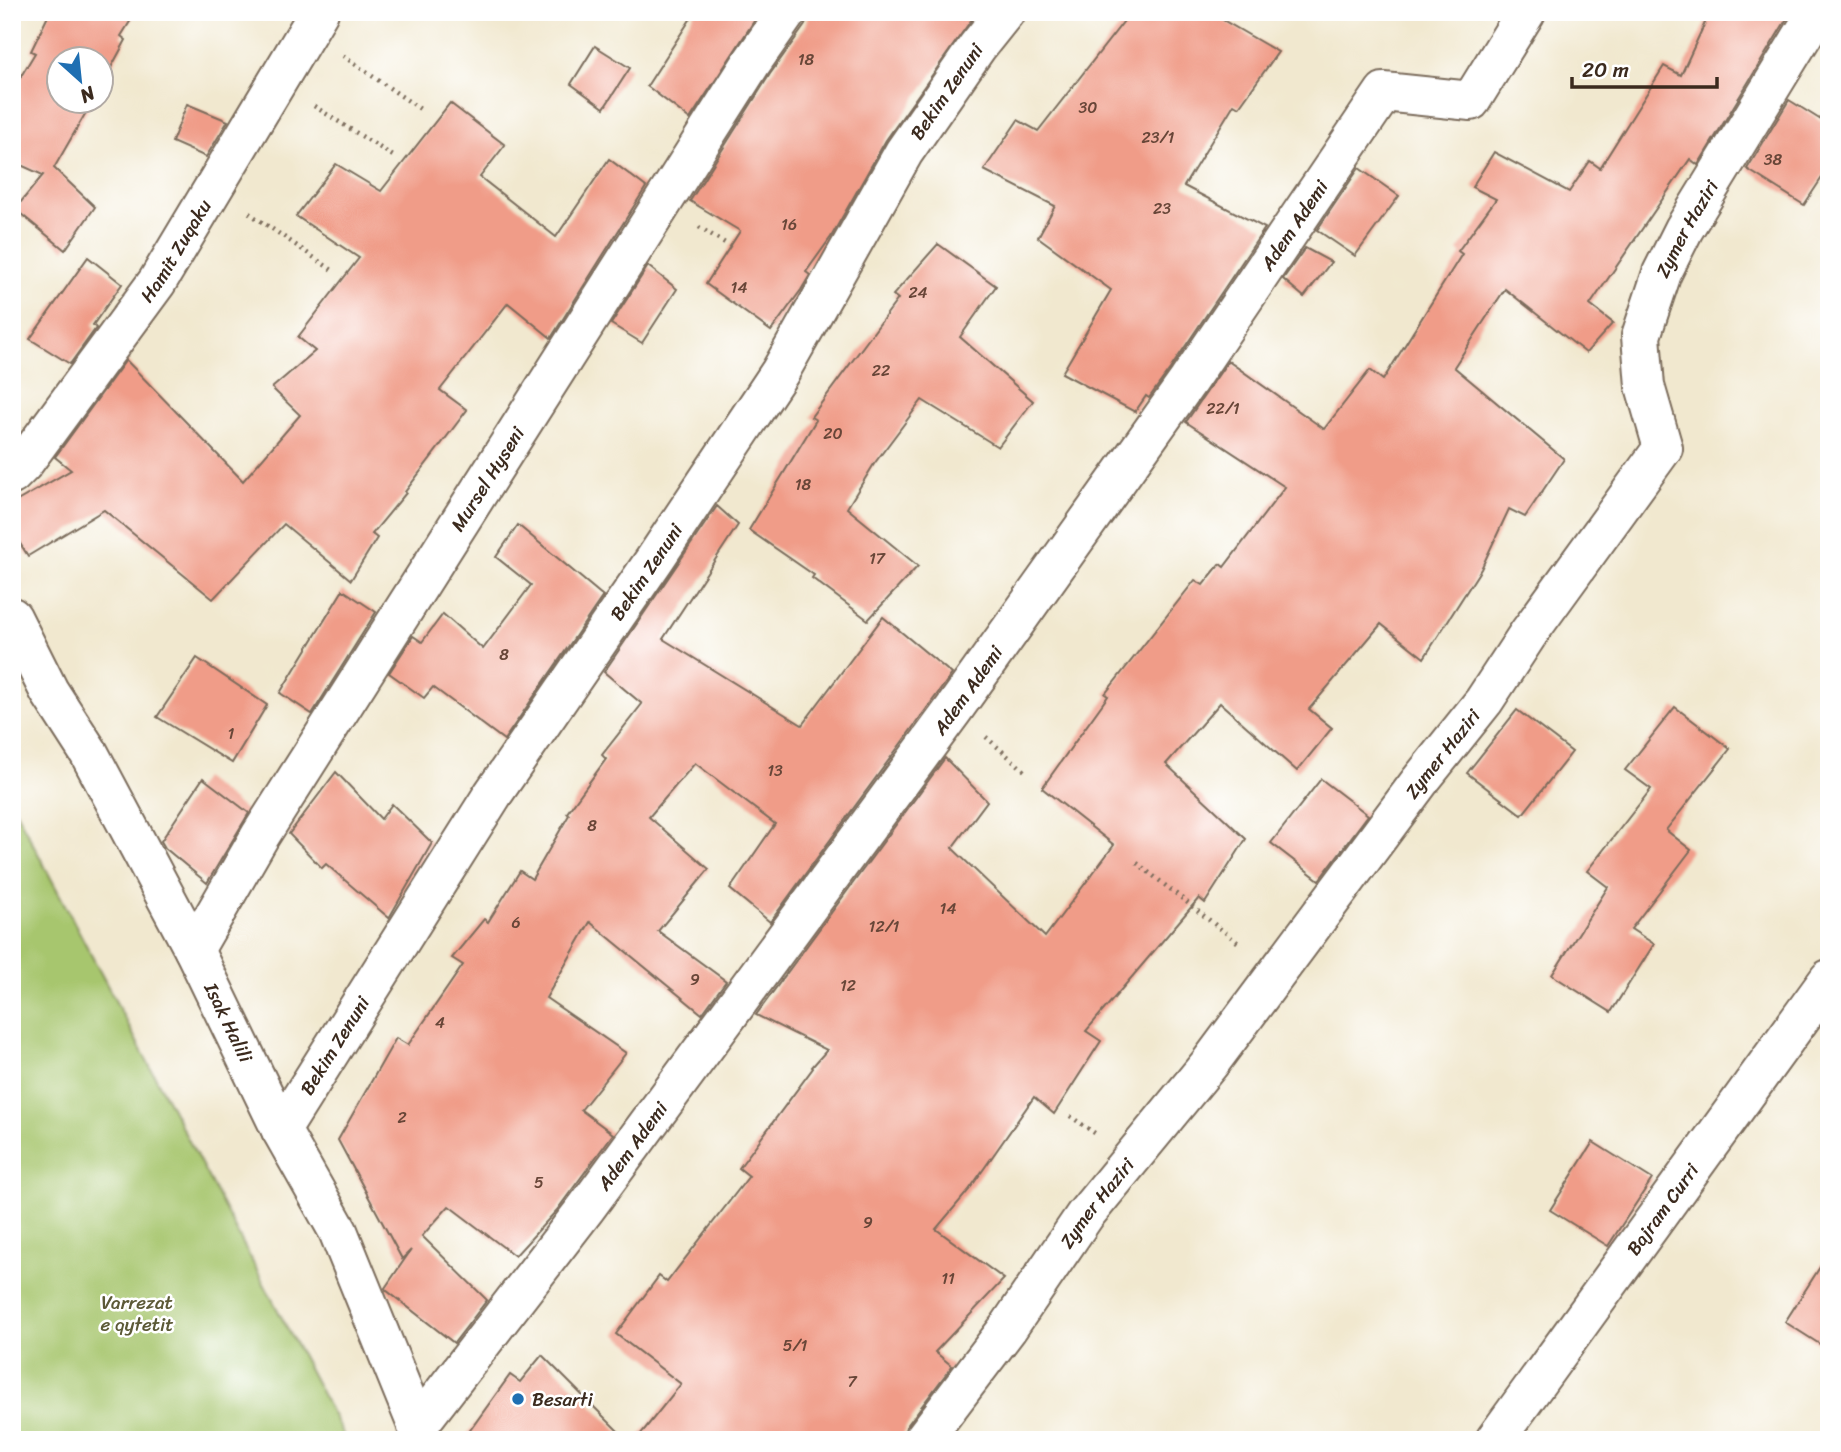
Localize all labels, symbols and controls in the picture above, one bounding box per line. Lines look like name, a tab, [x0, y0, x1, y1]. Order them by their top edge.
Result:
street label: Bekim Zenuni	[901, 36, 992, 147]
house number: 18	[798, 45, 815, 74]
north arrow	[46, 46, 116, 116]
scale bar	[1572, 46, 1717, 90]
text: 20 m	[1582, 51, 1629, 89]
text: N	[73, 77, 102, 113]
house number: 30	[1079, 93, 1097, 122]
house number: 23/1	[1142, 123, 1175, 152]
house number: 38	[1764, 145, 1783, 174]
street label: Adem Ademi	[1251, 172, 1337, 278]
street label: Zymer Haziri	[1646, 173, 1728, 283]
street label: Hamit Zuqaku	[131, 193, 220, 310]
house number: 23	[1153, 194, 1171, 223]
house number: 16	[781, 210, 797, 239]
house number: 14	[731, 273, 747, 302]
house number: 24	[908, 278, 928, 307]
house number: 22	[872, 356, 890, 385]
house number: 22/1	[1206, 394, 1240, 423]
street label: Mursel Hyseni	[442, 419, 534, 538]
house number: 20	[823, 419, 843, 448]
house number: 18	[795, 470, 812, 499]
street label: Bekim Zenuni	[601, 516, 692, 628]
house number: 17	[869, 544, 886, 573]
street label: Adem Ademi	[924, 638, 1012, 743]
house number: 8	[499, 640, 509, 669]
street label: Zymer Haziri	[1396, 701, 1489, 806]
house number: 1	[228, 719, 235, 748]
house number: 13	[767, 756, 783, 785]
house number: 8	[587, 811, 597, 840]
house number: 14	[940, 894, 956, 923]
house number: 6	[511, 908, 521, 937]
house number: 12/1	[869, 912, 900, 941]
house number: 9	[690, 965, 700, 994]
house number: 12	[840, 971, 856, 1000]
street label: Isak Halili	[195, 976, 262, 1069]
street label: Bekim Zenuni	[291, 989, 379, 1102]
house number: 4	[435, 1008, 445, 1037]
street label: Adem Ademi	[588, 1094, 677, 1198]
house number: 2	[397, 1103, 407, 1132]
street label: Zymer Haziri	[1051, 1150, 1143, 1255]
street label: Bajram Curri	[1618, 1156, 1708, 1263]
house number: 5	[534, 1168, 544, 1197]
house number: 9	[863, 1208, 873, 1237]
house number: 11	[941, 1264, 955, 1293]
park label: Varrezat e qytetit	[100, 1286, 174, 1341]
house number: 5/1	[783, 1331, 807, 1360]
house number: 7	[847, 1367, 857, 1396]
place label: Besarti	[532, 1383, 593, 1416]
marker: Besarti	[510, 1391, 526, 1407]

